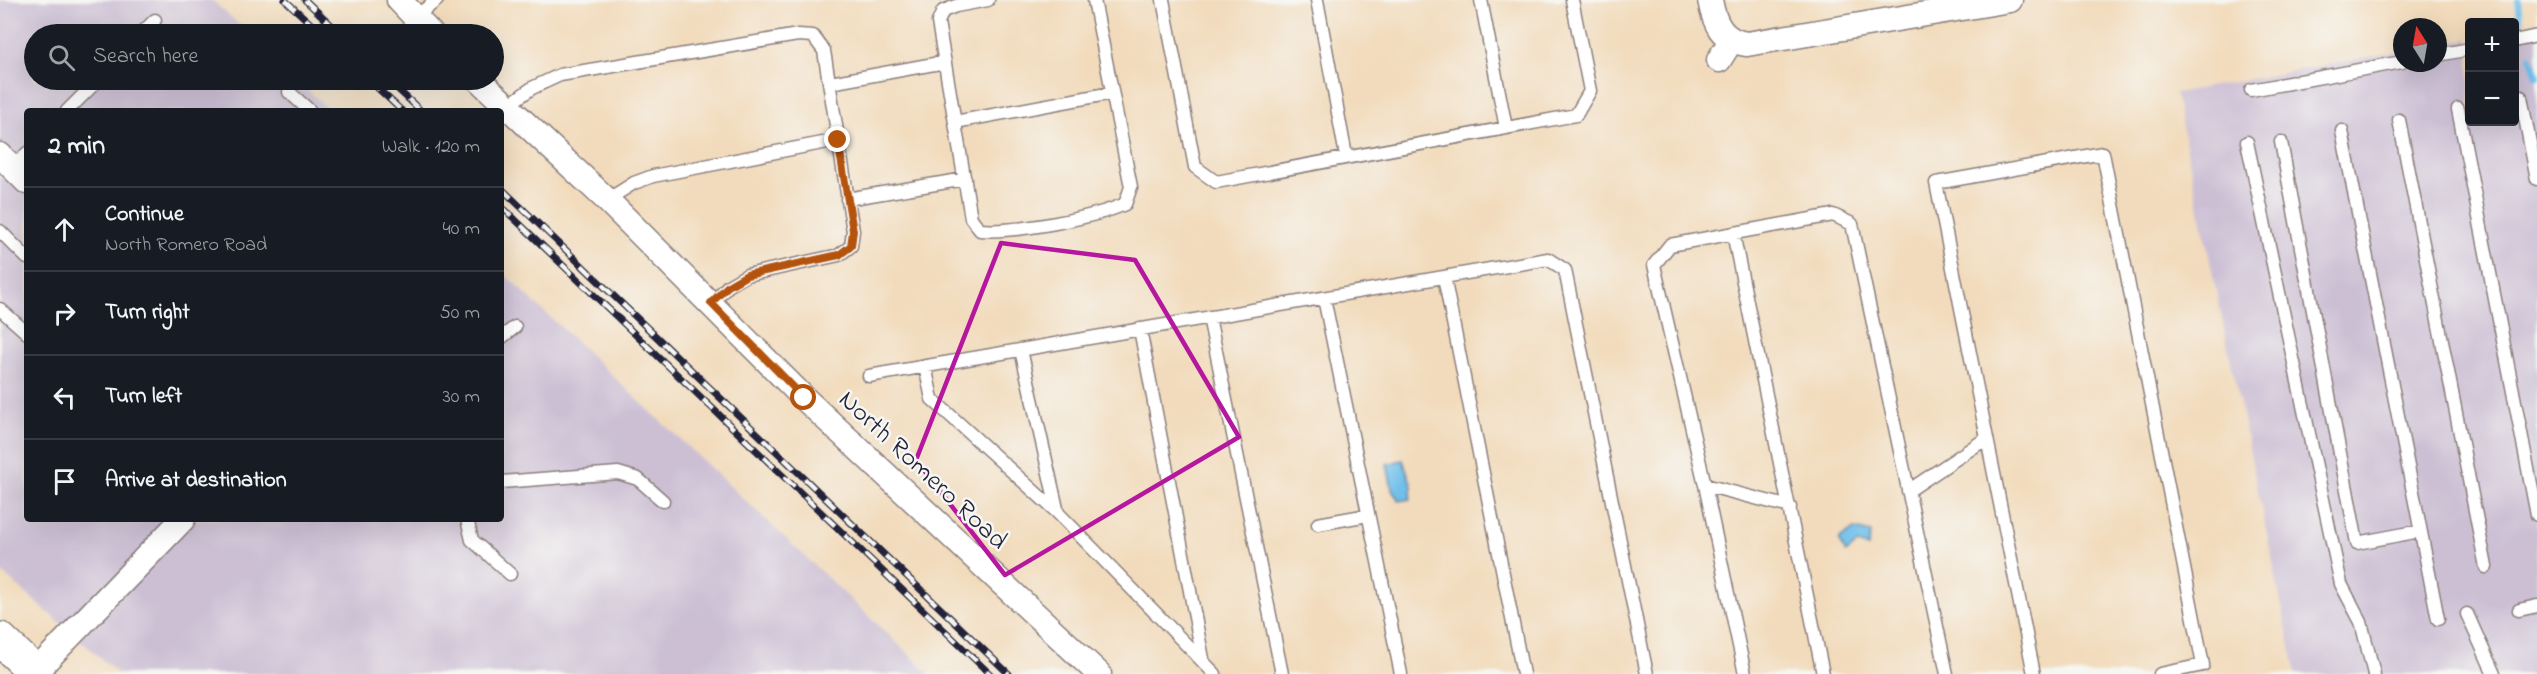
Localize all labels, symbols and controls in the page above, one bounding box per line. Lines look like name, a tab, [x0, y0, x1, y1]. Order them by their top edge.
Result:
north arrow	[2393, 18, 2447, 72]
map controls	[2465, 18, 2519, 126]
button: +	[2465, 18, 2519, 72]
search box	[24, 24, 504, 90]
icon: search	[45, 41, 78, 74]
text: Search here	[93, 41, 198, 73]
button: −	[2465, 72, 2519, 126]
route end	[824, 126, 850, 152]
text: 2 min	[48, 128, 105, 166]
text: Walk · 120 m	[382, 133, 480, 162]
text: Continue	[105, 199, 184, 231]
icon: ahead	[48, 213, 81, 246]
text: 40 m	[443, 215, 480, 244]
text: North Romero Road	[105, 231, 267, 260]
icon: right	[48, 297, 81, 330]
text: Turn right	[105, 297, 190, 329]
text: 50 m	[439, 299, 480, 328]
icon: left	[48, 381, 81, 414]
text: Turn left	[105, 381, 182, 413]
street label: North Romero Road	[829, 382, 1016, 560]
text: 30 m	[443, 383, 480, 412]
route start	[790, 384, 816, 410]
icon: arrive	[48, 465, 81, 498]
text: Arrive at destination	[105, 465, 287, 497]

